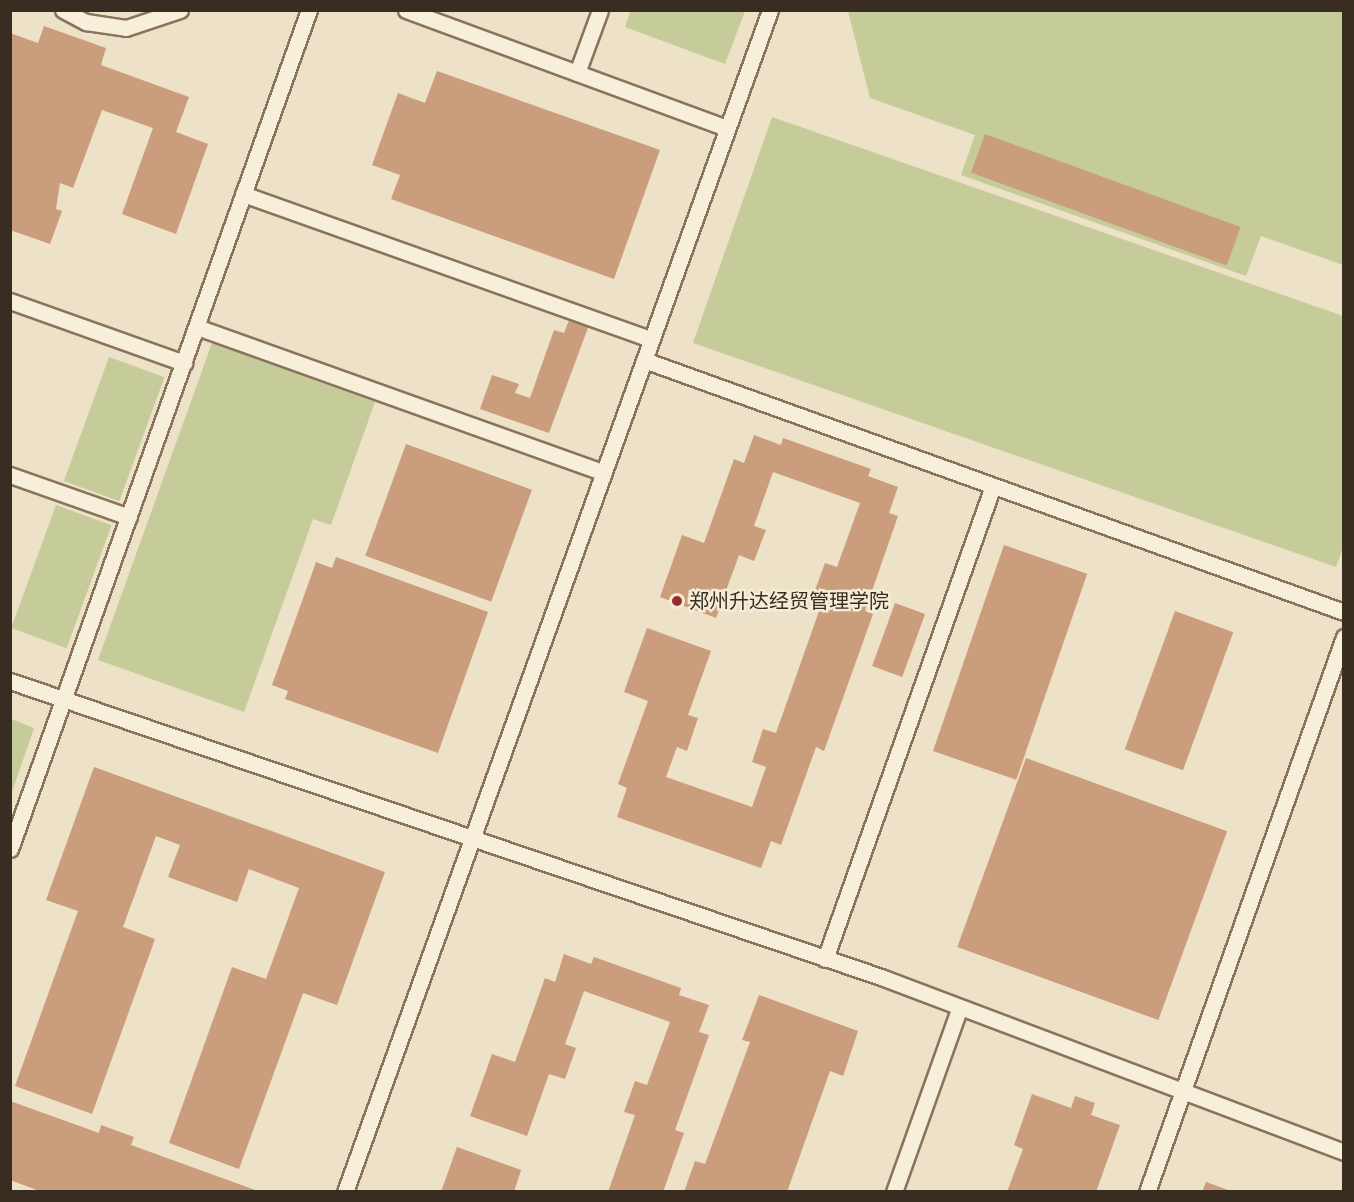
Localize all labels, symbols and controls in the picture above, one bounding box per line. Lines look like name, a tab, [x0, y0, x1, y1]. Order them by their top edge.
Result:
place label: 郑州升达经贸管理学院	[689, 589, 889, 613]
marker: 郑州升达经贸管理学院	[670, 594, 684, 608]

